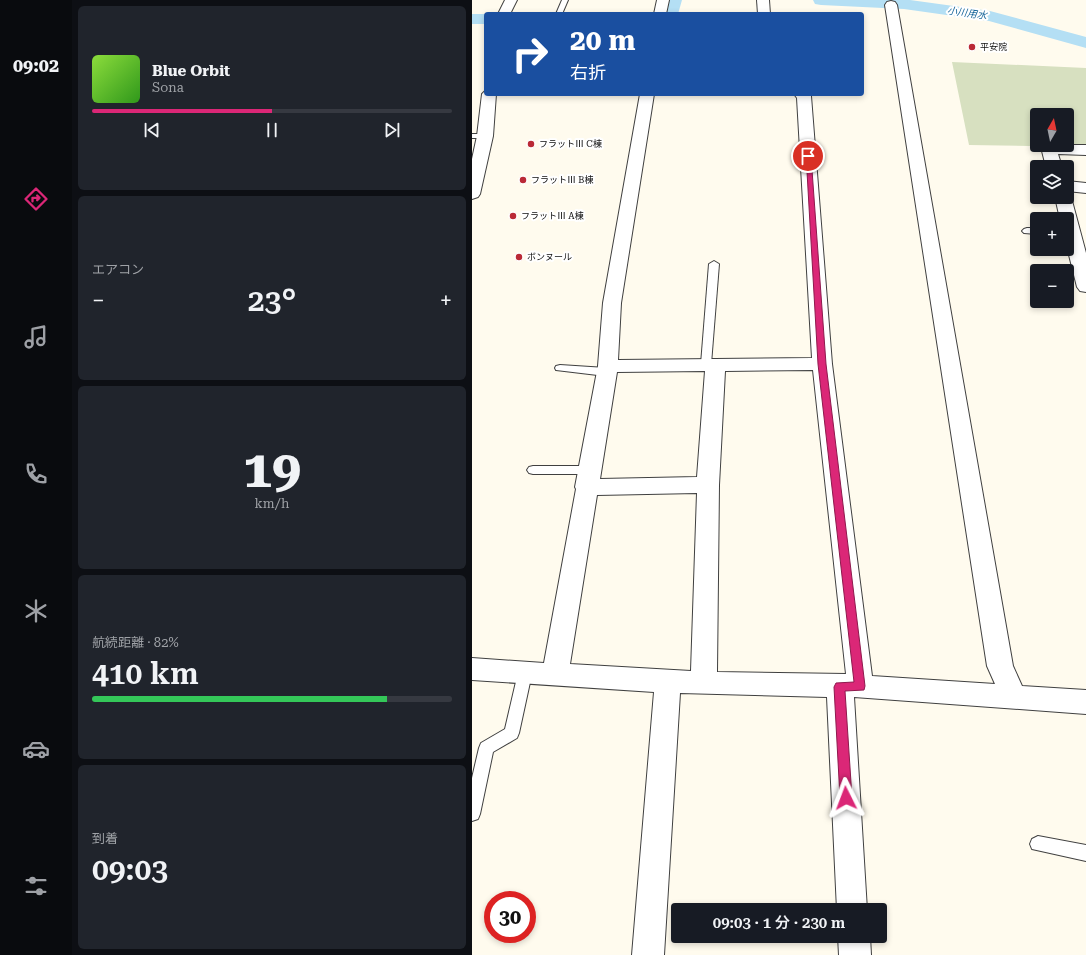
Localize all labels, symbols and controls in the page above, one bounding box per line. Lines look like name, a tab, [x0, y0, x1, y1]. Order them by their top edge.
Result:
water label: 小川用水	[946, 5, 989, 21]
text: 20 m	[570, 24, 635, 57]
icon: right	[504, 28, 556, 80]
marker: 平安院	[967, 42, 977, 52]
place label: 平安院	[980, 42, 1007, 52]
text: 09:02	[13, 55, 59, 76]
text: Blue Orbit	[152, 62, 230, 80]
text: 右折	[570, 62, 606, 83]
text: Sona	[152, 80, 184, 95]
north arrow	[1030, 108, 1074, 152]
map controls	[1030, 108, 1074, 308]
icon: previous	[141, 119, 163, 141]
icon: pause	[261, 119, 283, 141]
icon: next	[381, 119, 403, 141]
place label: フラットⅢ C棟	[539, 138, 603, 149]
marker: フラットⅢ C棟	[526, 139, 536, 149]
pin	[791, 139, 825, 173]
icon: arrive	[797, 145, 819, 167]
button: layers	[1030, 160, 1074, 204]
place label: フラットⅢ B棟	[531, 174, 594, 185]
marker: フラットⅢ B棟	[518, 175, 528, 185]
icon: directions	[22, 185, 50, 213]
place label: フラットⅢ A棟	[521, 210, 585, 221]
marker: フラットⅢ A棟	[508, 211, 518, 221]
button: +	[1030, 212, 1074, 256]
marker: ボンヌール	[514, 252, 524, 262]
place label: ボンヌール	[527, 252, 572, 262]
text: エアコン	[92, 262, 144, 277]
button: −	[1030, 264, 1074, 308]
text: 23°	[248, 283, 296, 318]
text: −	[92, 288, 104, 313]
text: +	[440, 288, 452, 313]
icon: music	[22, 323, 50, 351]
text: 19	[243, 439, 301, 500]
icon: phone	[22, 460, 50, 488]
text: km/h	[255, 496, 289, 511]
icon: climate	[22, 597, 50, 625]
text: 航続距離 · 82%	[92, 635, 179, 650]
text: 410 km	[92, 656, 199, 691]
icon: car	[22, 735, 50, 763]
position arrow	[825, 777, 867, 819]
text: 到着	[92, 831, 118, 846]
text: 09:03	[92, 852, 168, 887]
icon: filters	[22, 872, 50, 900]
speed limit sign: 30	[484, 891, 536, 943]
text: 09:03 · 1 分 · 230 m	[713, 914, 845, 932]

